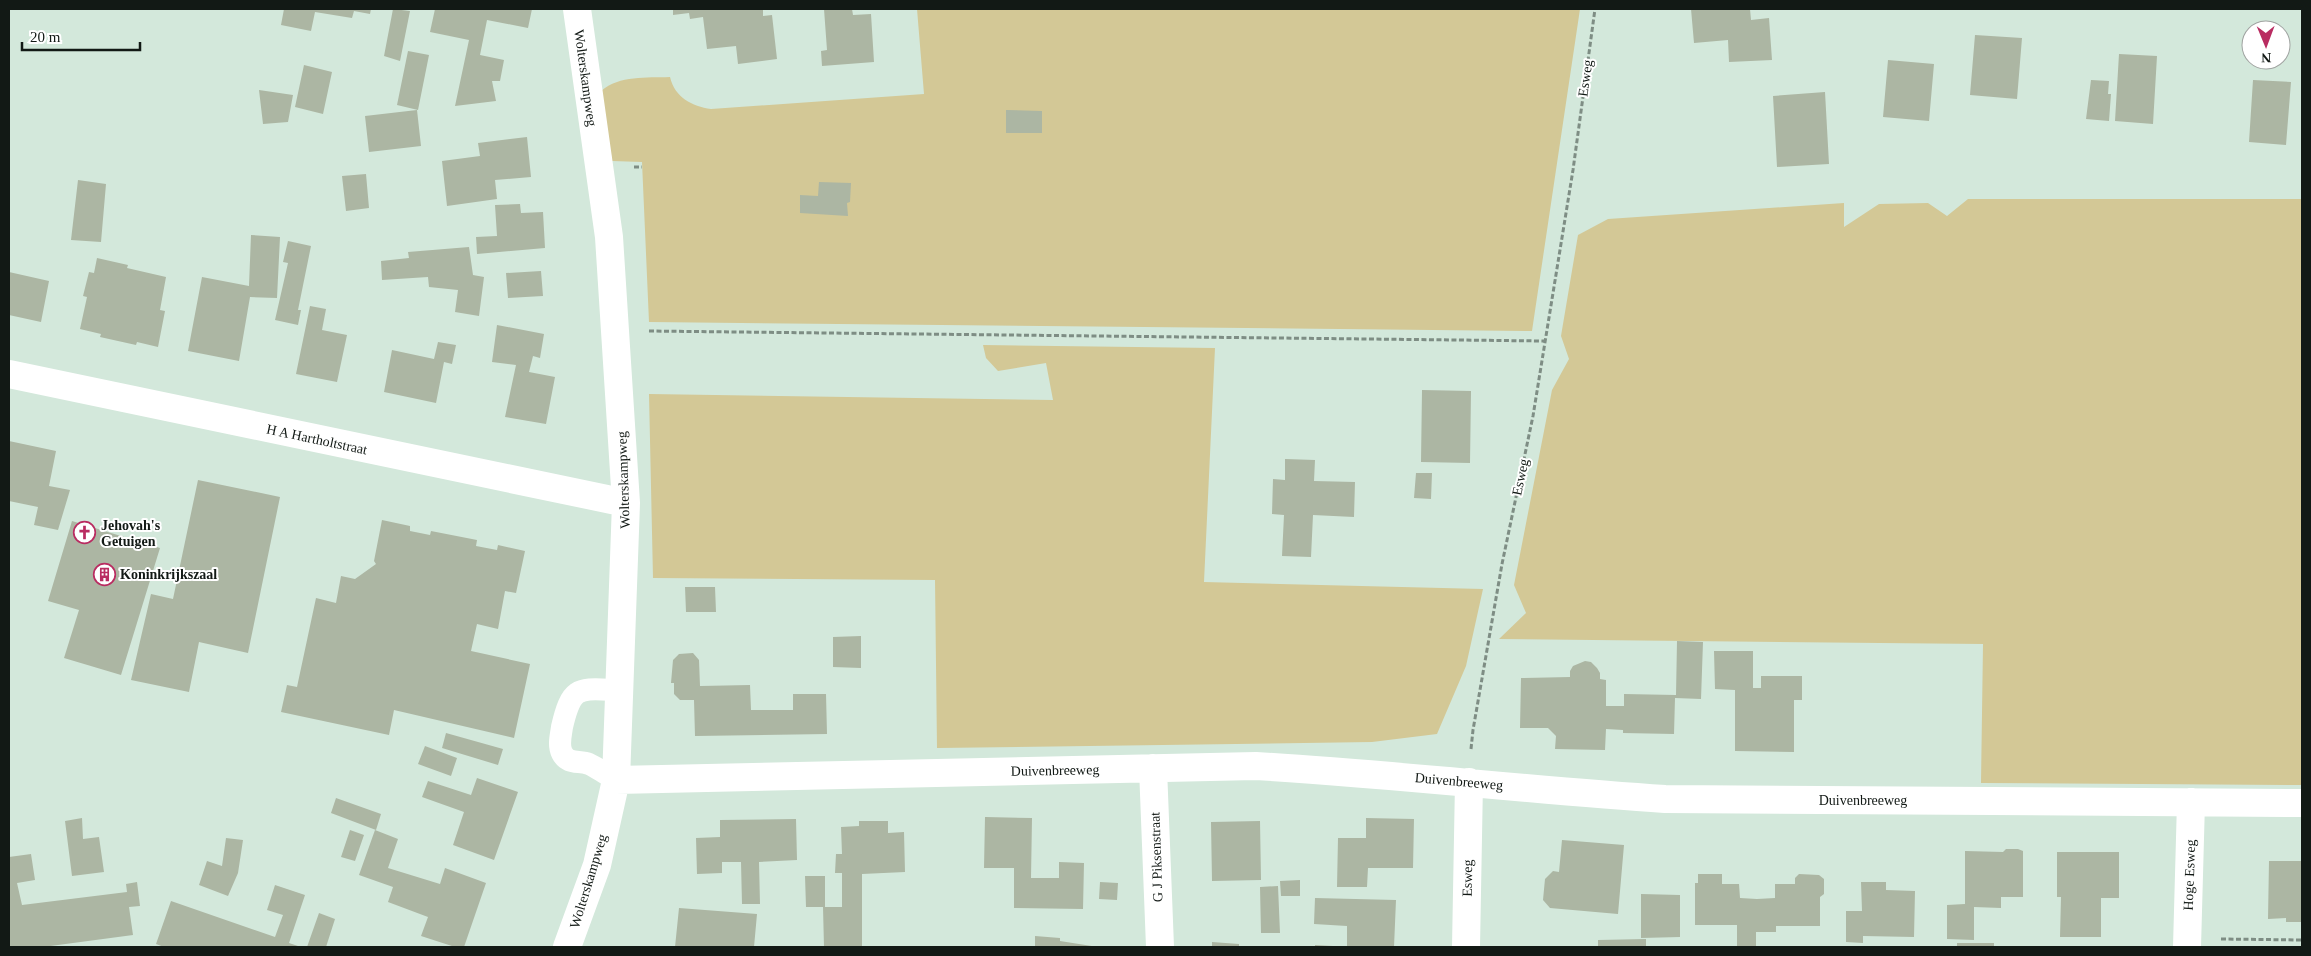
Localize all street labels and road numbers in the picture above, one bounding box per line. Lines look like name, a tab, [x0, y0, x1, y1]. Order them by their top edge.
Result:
street label: Wolterskampweg	[571, 29, 600, 127]
street label: Esweg	[1575, 59, 1596, 98]
street label: H A Hartholtstraat	[265, 421, 369, 458]
street label: Wolterskampweg	[614, 431, 633, 529]
street label: Esweg	[1509, 457, 1532, 497]
street label: Duivenbreeweg	[1011, 762, 1099, 779]
street label: Duivenbreeweg	[1414, 770, 1504, 793]
street label: Duivenbreeweg	[1819, 793, 1907, 808]
street label: G J Piksenstraat	[1147, 812, 1166, 902]
street label: Wolterskampweg	[567, 832, 610, 930]
street label: Hoge Esweg	[2181, 839, 2198, 911]
street label: Esweg	[1460, 859, 1475, 897]

